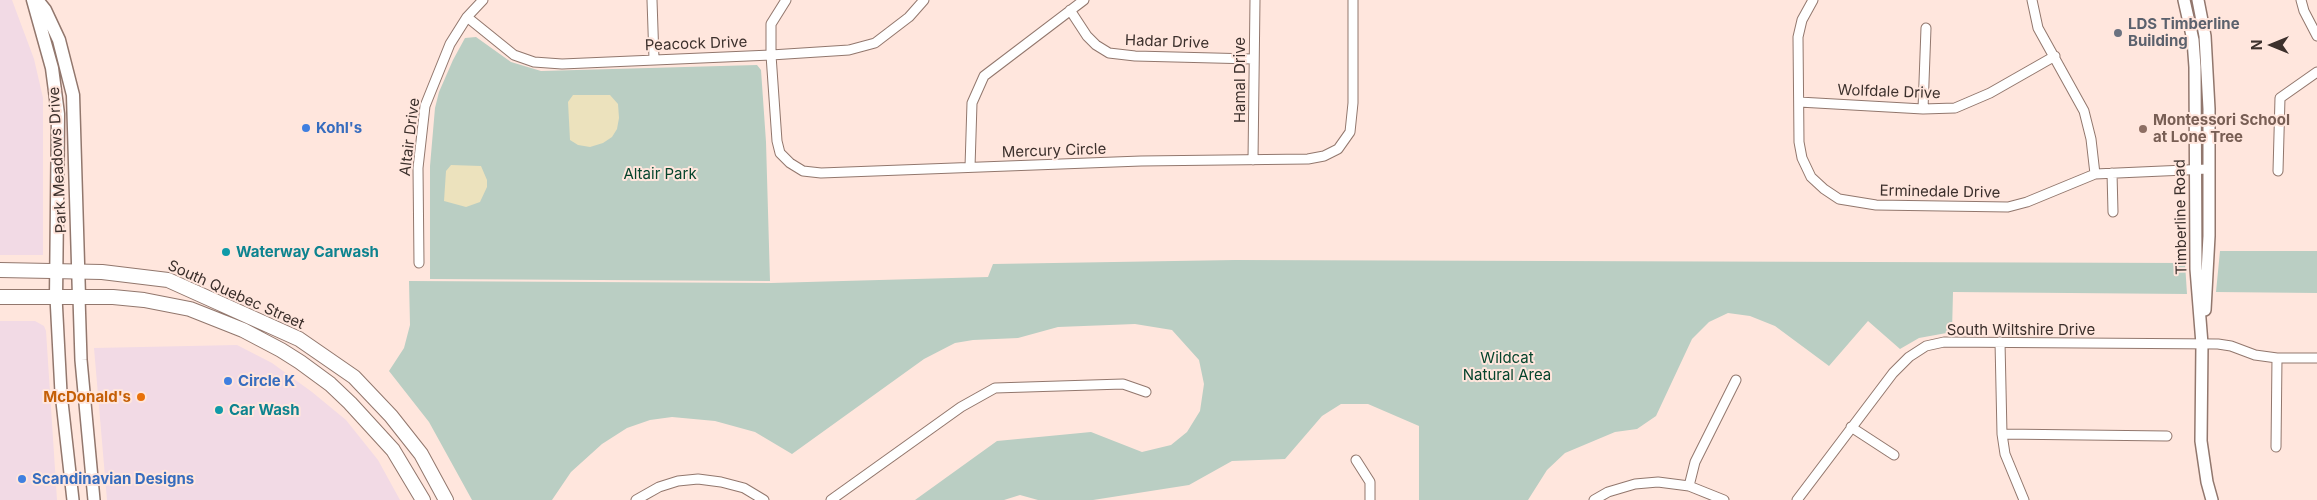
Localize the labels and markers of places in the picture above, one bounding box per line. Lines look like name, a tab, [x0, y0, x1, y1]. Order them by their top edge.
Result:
place label: LDS Timberline Building	[2128, 15, 2240, 50]
marker: LDS Timberline Building	[2112, 27, 2124, 39]
place label: Montessori School at Lone Tree	[2153, 111, 2290, 146]
place label: Kohl's	[316, 119, 362, 137]
marker: Kohl's	[300, 122, 312, 134]
marker: Montessori School at Lone Tree	[2137, 123, 2149, 135]
place label: Waterway Carwash	[236, 243, 379, 261]
marker: Waterway Carwash	[220, 246, 232, 258]
place label: Circle K	[238, 372, 295, 390]
marker: Circle K	[222, 375, 234, 387]
place label: McDonald's	[43, 388, 131, 406]
marker: McDonald's	[135, 391, 147, 403]
place label: Car Wash	[229, 401, 300, 419]
marker: Car Wash	[213, 404, 225, 416]
place label: Scandinavian Designs	[32, 470, 194, 488]
marker: Scandinavian Designs	[16, 473, 28, 485]

